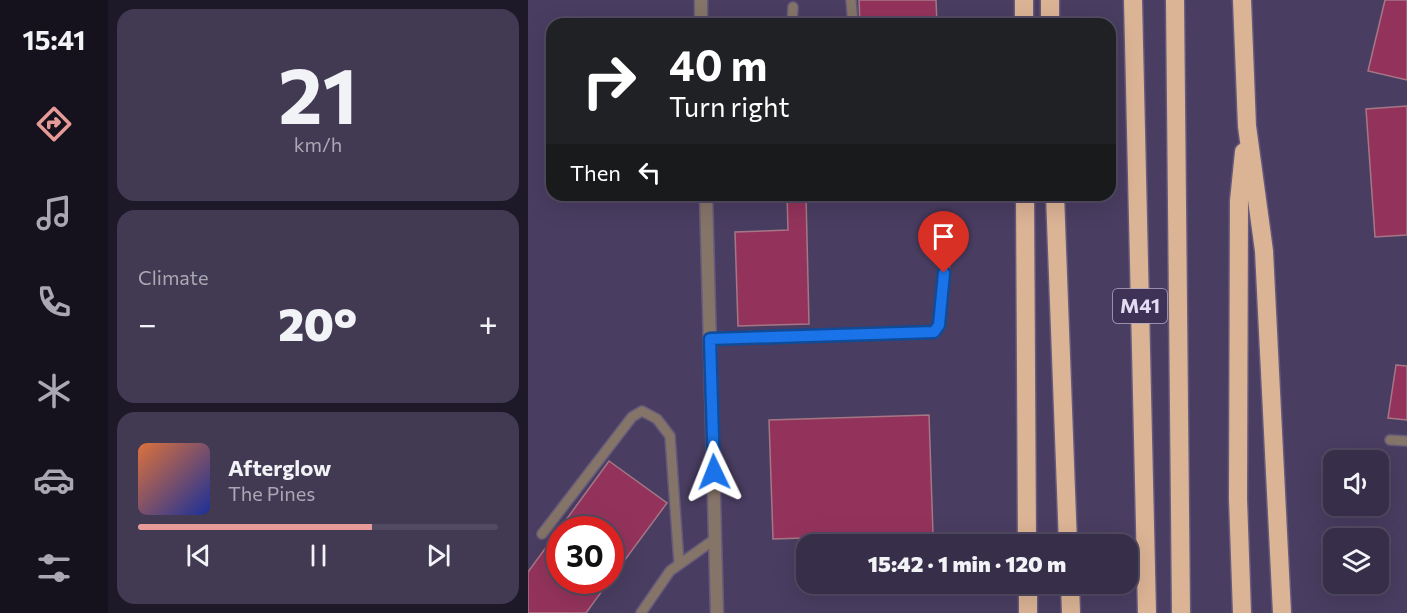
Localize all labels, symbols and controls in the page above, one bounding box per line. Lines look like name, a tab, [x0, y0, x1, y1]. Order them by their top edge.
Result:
text: 15:41	[22, 23, 86, 56]
text: 40 m	[669, 38, 767, 90]
icon: right	[570, 42, 648, 120]
text: 21	[278, 45, 358, 140]
text: Turn right	[669, 90, 789, 123]
icon: directions	[33, 103, 75, 145]
text: km/h	[294, 132, 342, 156]
icon: left	[633, 156, 666, 189]
text: Then	[570, 159, 621, 186]
icon: music	[33, 192, 75, 234]
pin	[918, 211, 969, 273]
icon: arrive	[927, 220, 960, 253]
text: Climate	[138, 265, 208, 289]
icon: phone	[33, 281, 75, 323]
road number: M41	[1113, 289, 1167, 323]
text: 20°	[278, 295, 357, 350]
text: −	[138, 302, 157, 343]
text: +	[479, 302, 498, 343]
icon: climate	[33, 370, 75, 412]
position arrow	[682, 440, 746, 504]
map controls	[1323, 450, 1389, 594]
button: sound	[1323, 450, 1389, 516]
text: Afterglow	[228, 454, 331, 481]
icon: car	[33, 459, 75, 501]
text: The Pines	[228, 481, 315, 505]
speed limit sign: 30	[546, 516, 624, 594]
button: layers	[1323, 528, 1389, 594]
icon: previous	[182, 539, 215, 572]
icon: pause	[302, 539, 335, 572]
icon: next	[422, 539, 455, 572]
icon: filters	[33, 547, 75, 589]
text: 15:42 · 1 min · 120 m	[868, 550, 1066, 577]

